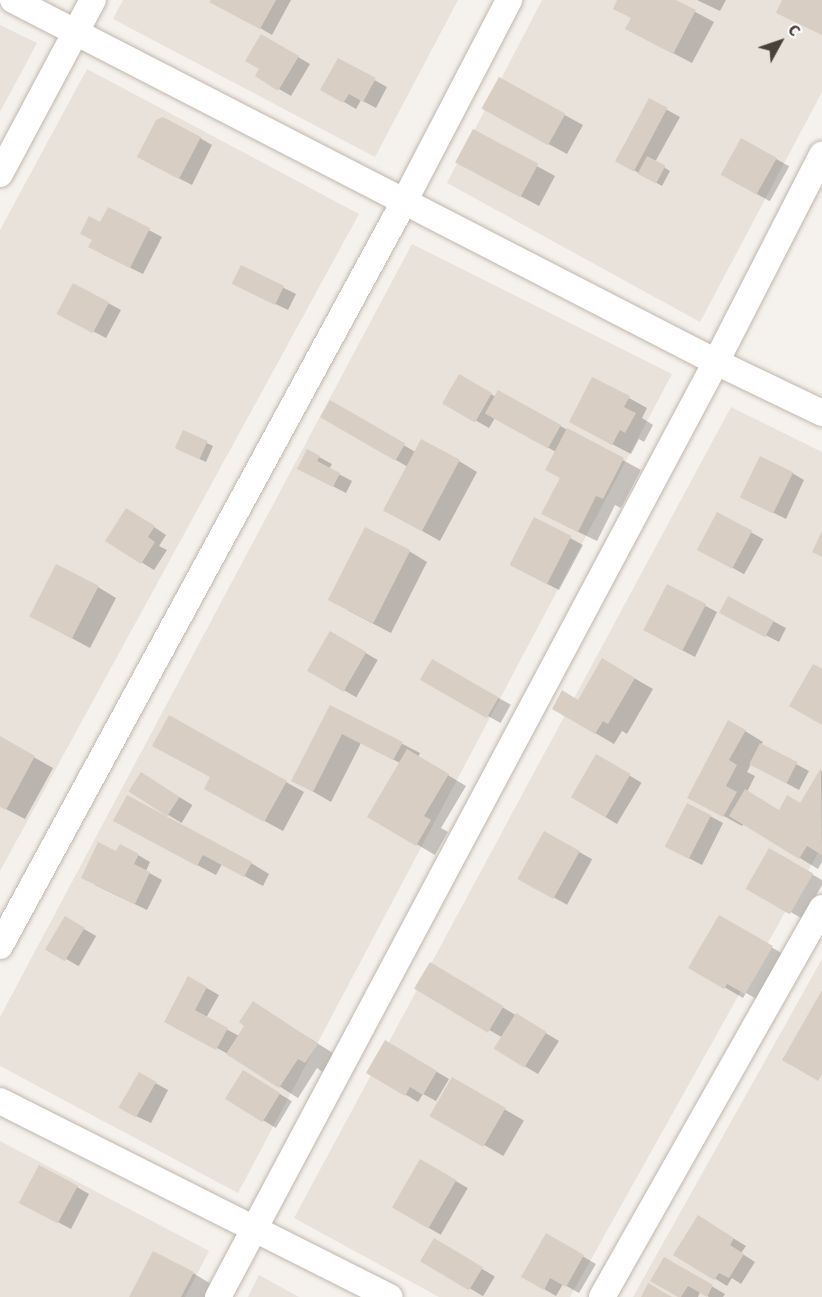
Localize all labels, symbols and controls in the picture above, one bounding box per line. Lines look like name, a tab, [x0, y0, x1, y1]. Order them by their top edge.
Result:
north arrow	[750, 12, 810, 72]
text: С	[784, 20, 804, 40]

